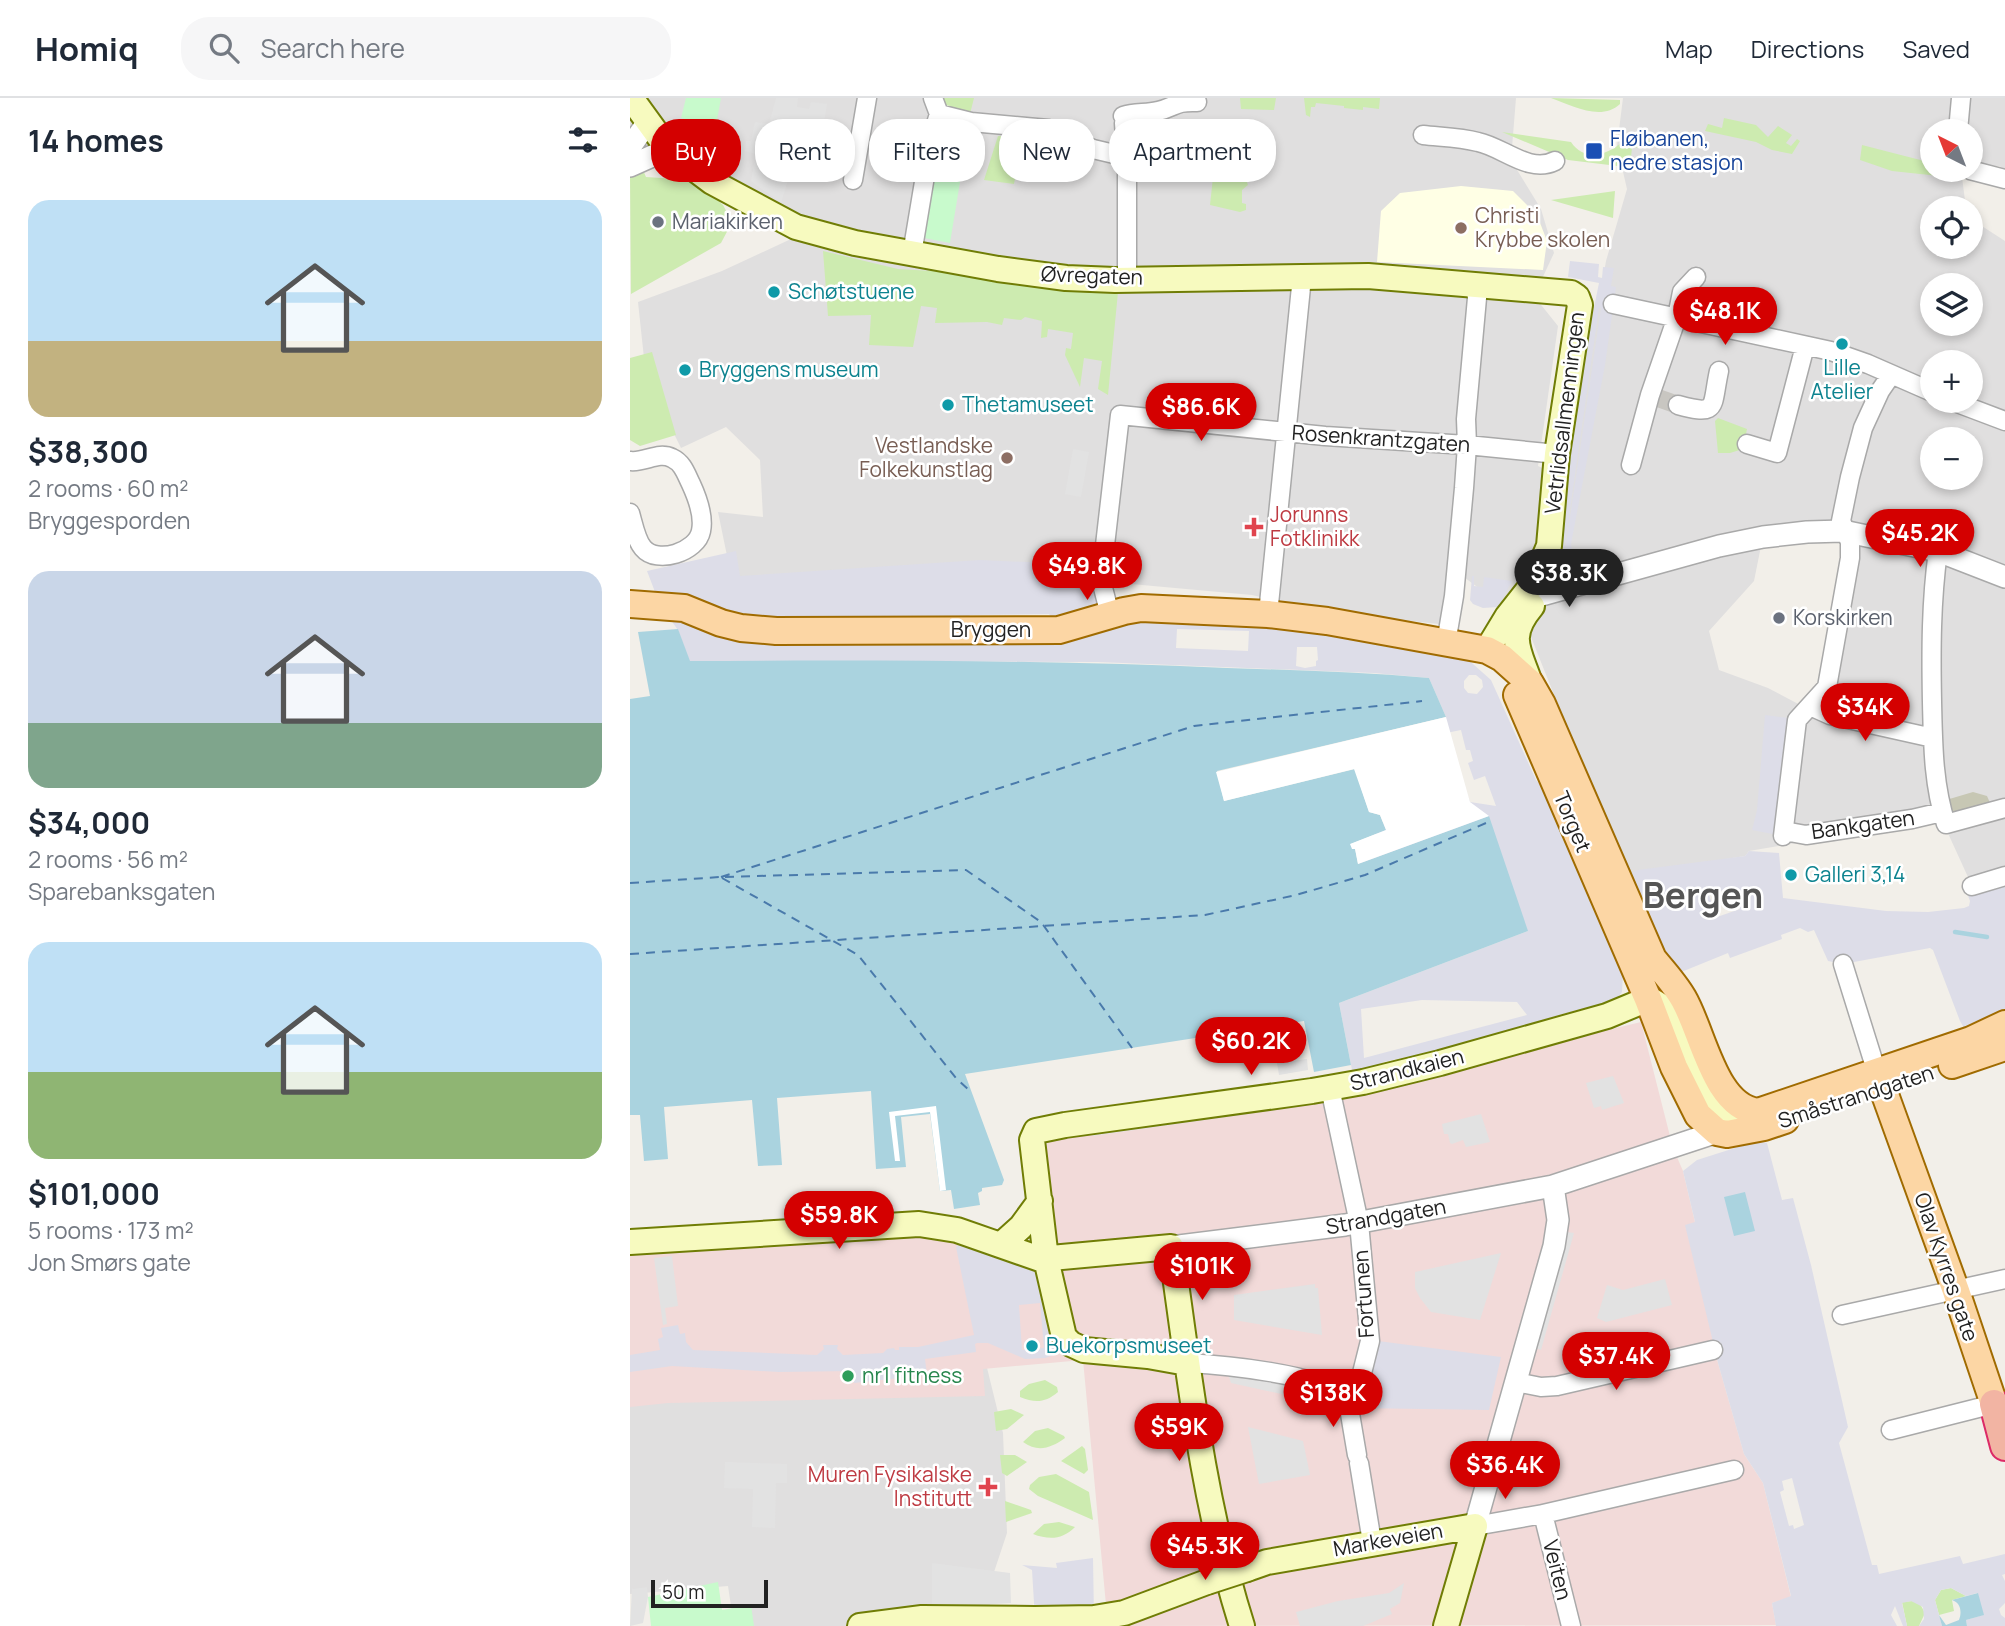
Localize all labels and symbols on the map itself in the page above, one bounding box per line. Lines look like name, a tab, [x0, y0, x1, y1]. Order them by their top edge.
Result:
north arrow	[1920, 119, 1983, 182]
place label: Fløibanen, nedre stasjon	[1610, 124, 1743, 176]
marker: Fløibanen, nedre stasjon	[1584, 141, 1604, 161]
place label: Christi Krybbe skolen	[1475, 201, 1610, 253]
place label: Mariakirken	[672, 207, 783, 235]
marker: Mariakirken	[650, 214, 666, 230]
marker: Christi Krybbe skolen	[1453, 220, 1469, 236]
street label: Øvregaten	[1041, 259, 1144, 291]
place label: Schøtstuene	[788, 277, 914, 305]
marker: Schøtstuene	[766, 284, 782, 300]
pin: $48.1K	[1668, 288, 1782, 347]
street label: Vetrlidsallmenningen	[1538, 310, 1590, 515]
marker: Lille Atelier	[1834, 336, 1850, 352]
place label: Lille Atelier	[1811, 353, 1874, 405]
place label: Bryggens museum	[699, 355, 879, 383]
marker: Bryggens museum	[677, 362, 693, 378]
pin: $86.6K	[1144, 384, 1258, 443]
place label: Thetamuseet	[962, 390, 1094, 418]
marker: Thetamuseet	[940, 397, 956, 413]
street label: Rosenkrantzgaten	[1291, 418, 1471, 458]
place label: Vestlandske Folkekunstlag	[859, 431, 993, 483]
marker: Vestlandske Folkekunstlag	[999, 450, 1015, 466]
place label: Jorunns Fotklinikk	[1270, 500, 1360, 552]
pin: $45.2K	[1863, 510, 1977, 569]
marker: Jorunns Fotklinikk	[1244, 517, 1264, 537]
pin: $49.8K	[1030, 542, 1144, 602]
pin: $38.3K	[1512, 550, 1626, 609]
place label: Korskirken	[1793, 603, 1893, 631]
marker: Korskirken	[1771, 610, 1787, 626]
street label: Bryggen	[951, 615, 1031, 643]
pin: $34K	[1824, 684, 1906, 743]
street label: Torget	[1548, 787, 1598, 856]
street label: Bankgaten	[1809, 803, 1916, 845]
place label: Galleri 3,14	[1805, 860, 1905, 888]
marker: Galleri 3,14	[1783, 867, 1799, 883]
district label: Bergen	[1643, 871, 1763, 919]
pin: $60.2K	[1194, 1018, 1308, 1077]
street label: Strandkaien	[1347, 1041, 1467, 1097]
street label: Småstrandgaten	[1774, 1058, 1937, 1134]
street label: Olav Kyrres gate	[1908, 1189, 1986, 1345]
pin: $59.8K	[782, 1192, 896, 1251]
street label: Strandgaten	[1324, 1192, 1448, 1240]
pin: $101K	[1153, 1242, 1251, 1302]
street label: Fortunen	[1346, 1249, 1380, 1339]
place label: Buekorpsmuseet	[1046, 1331, 1211, 1359]
pin: $37.4K	[1559, 1332, 1673, 1392]
marker: Buekorpsmuseet	[1024, 1338, 1040, 1354]
place label: nr1 fitness	[862, 1361, 962, 1389]
marker: nr1 fitness	[840, 1368, 856, 1384]
pin: $138K	[1284, 1370, 1382, 1429]
pin: $59K	[1138, 1404, 1220, 1463]
pin: $36.4K	[1448, 1442, 1562, 1501]
place label: Muren Fysikalske Institutt	[808, 1460, 972, 1512]
marker: Muren Fysikalske Institutt	[978, 1477, 998, 1497]
street label: Markeveien	[1331, 1516, 1445, 1562]
pin: $45.3K	[1148, 1522, 1262, 1582]
street label: Veiten	[1537, 1537, 1579, 1603]
scale bar	[651, 1577, 768, 1609]

